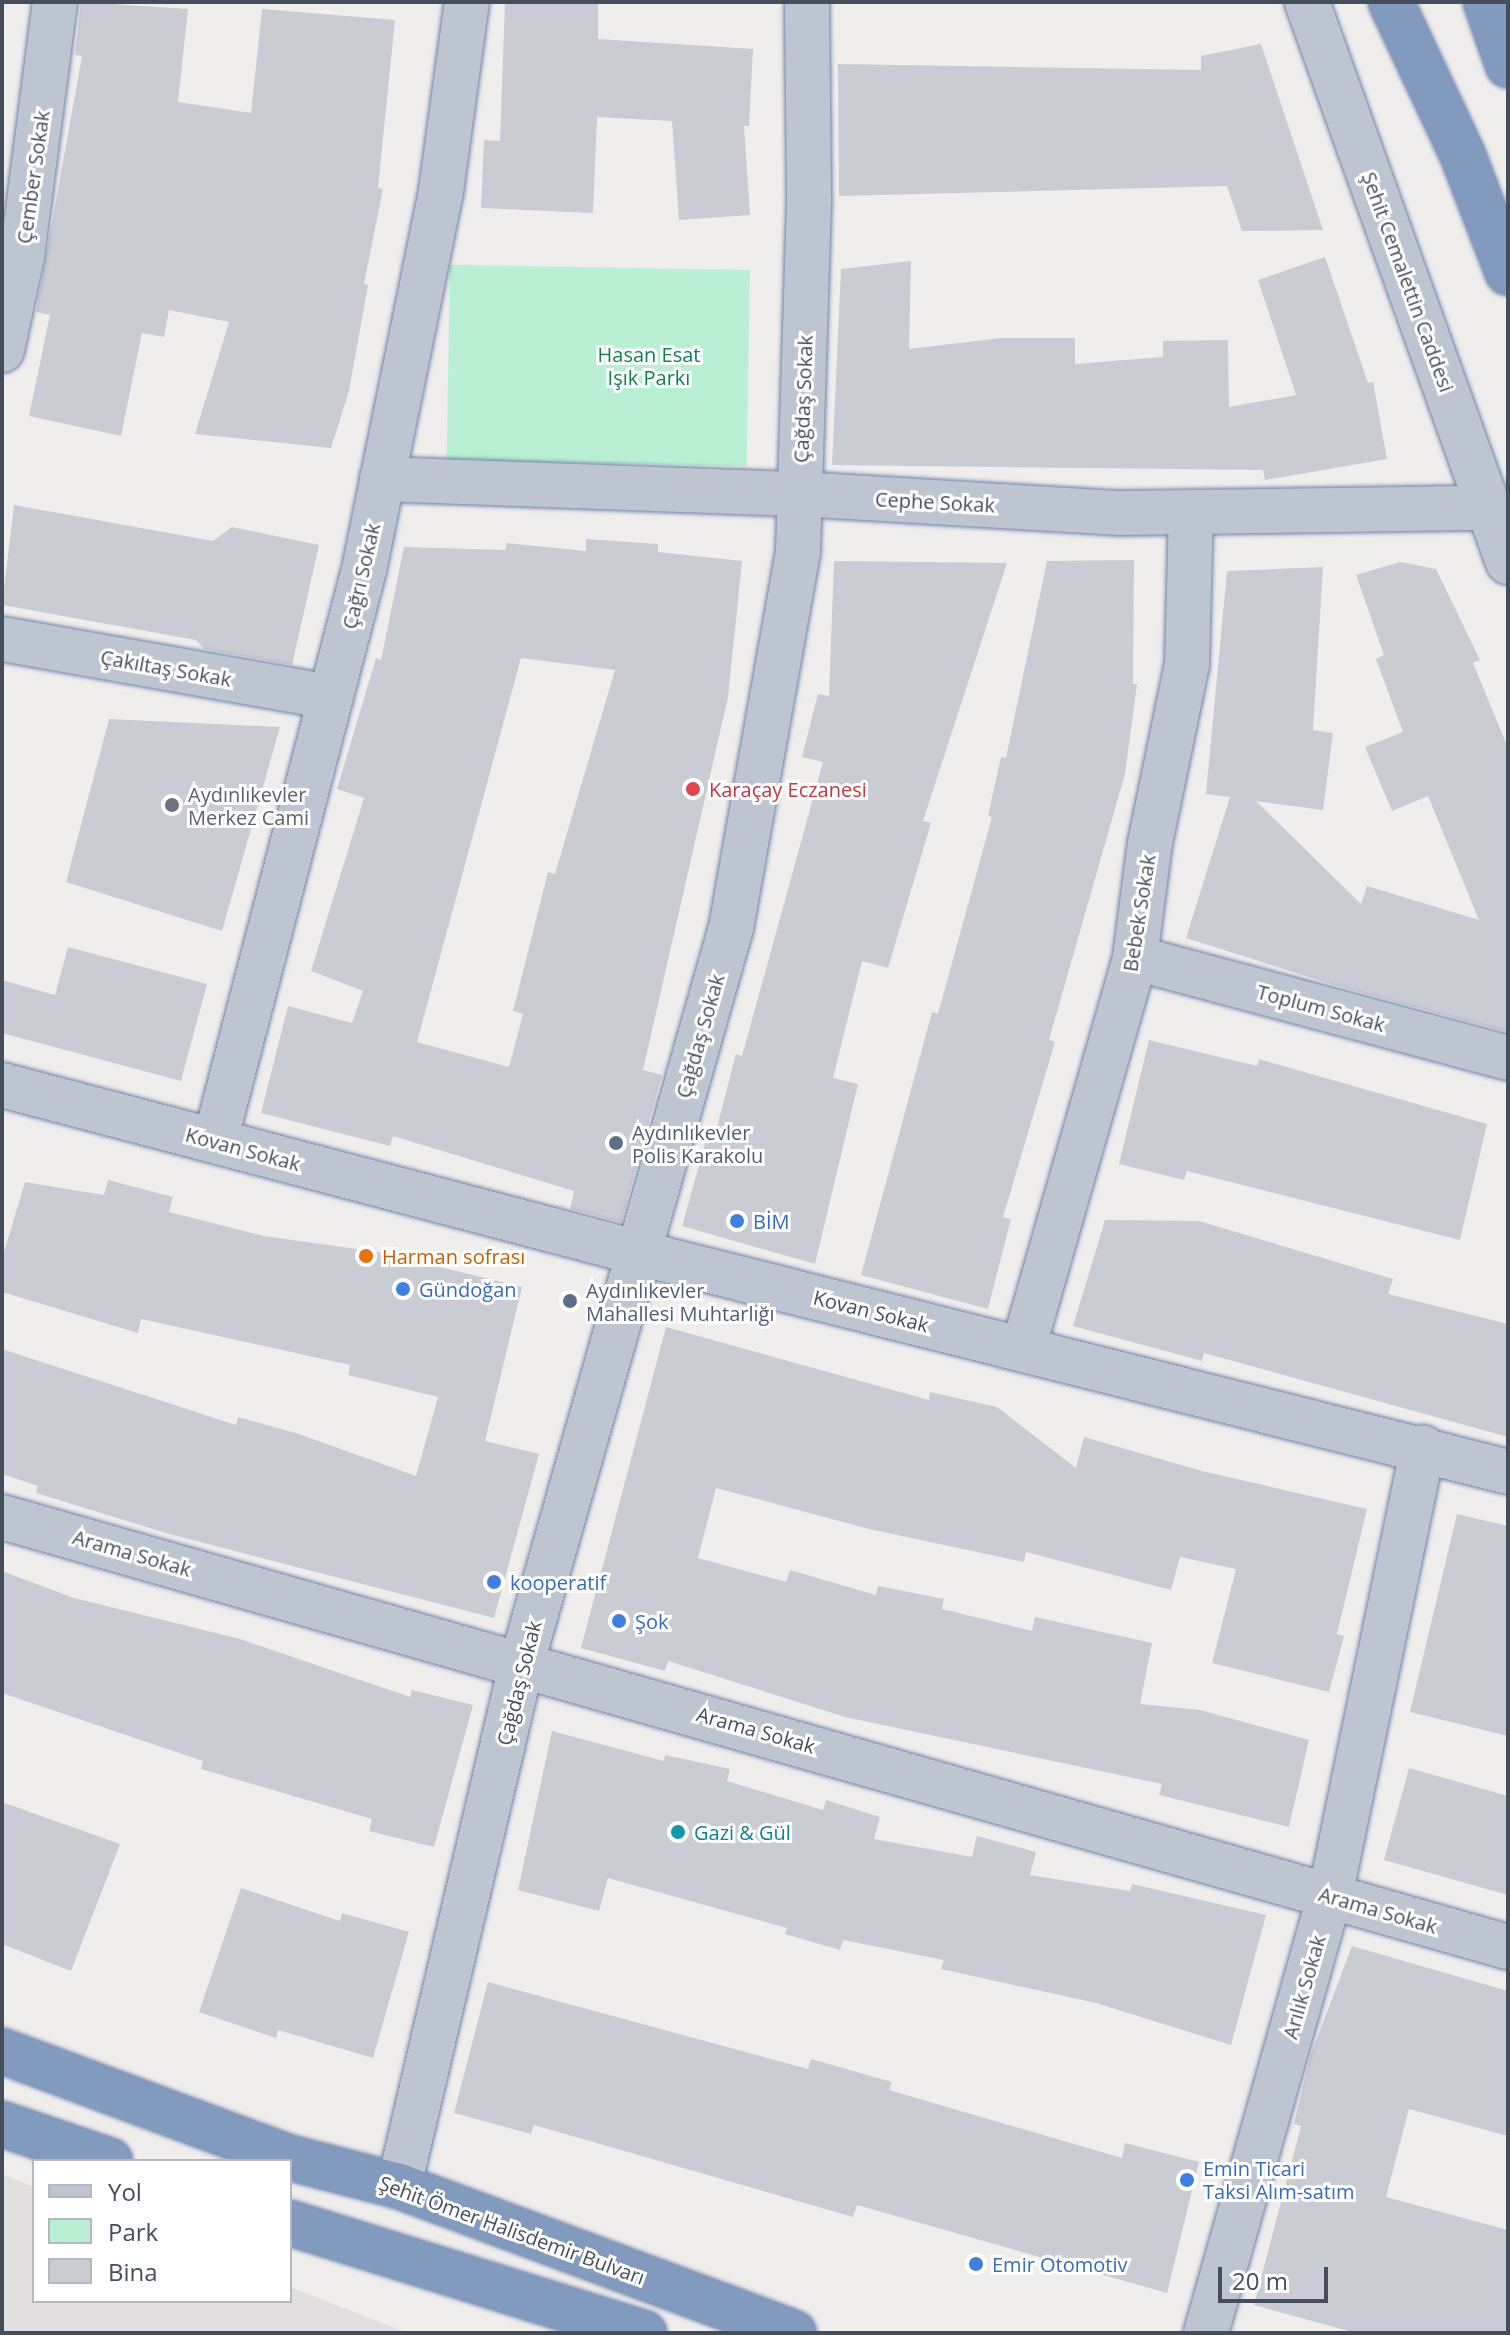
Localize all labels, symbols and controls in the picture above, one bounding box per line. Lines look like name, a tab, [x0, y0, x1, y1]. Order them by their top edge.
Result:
street label: Çember Sokak	[12, 109, 54, 245]
street label: Şehit Cemalettin Caddesi	[1357, 169, 1459, 395]
street label: Çağdaş Sokak	[789, 335, 817, 463]
park label: Hasan Esat Işık Parkı	[598, 343, 700, 390]
street label: Cephe Sokak	[875, 487, 995, 517]
street label: Çağrı Sokak	[337, 521, 385, 631]
street label: Çakıltaş Sokak	[99, 645, 233, 691]
place label: Karaçay Eczanesi	[709, 777, 867, 801]
marker: Karaçay Eczanesi	[684, 780, 702, 798]
place label: Aydınlıkevler Merkez Cami	[188, 782, 309, 829]
marker: Aydınlıkevler Merkez Cami	[163, 796, 181, 814]
street label: Bebek Sokak	[1118, 853, 1160, 973]
street label: Çağdaş Sokak	[671, 971, 729, 1101]
street label: Toplum Sokak	[1254, 979, 1388, 1037]
place label: Aydınlıkevler Polis Karakolu	[632, 1120, 763, 1167]
street label: Kovan Sokak	[183, 1122, 303, 1176]
marker: Aydınlıkevler Polis Karakolu	[607, 1134, 625, 1152]
place label: BİM	[753, 1209, 789, 1233]
marker: BİM	[728, 1212, 746, 1230]
place label: Harman sofrası	[382, 1244, 525, 1268]
marker: Harman sofrası	[357, 1247, 375, 1265]
place label: Gündoğan	[419, 1277, 517, 1301]
place label: Aydınlıkevler Mahallesi Muhtarlığı	[586, 1278, 775, 1325]
marker: Gündoğan	[394, 1280, 412, 1298]
street label: Kovan Sokak	[811, 1285, 931, 1337]
marker: Aydınlıkevler Mahallesi Muhtarlığı	[561, 1292, 579, 1310]
street label: Arama Sokak	[70, 1525, 194, 1581]
place label: kooperatif	[510, 1570, 606, 1594]
marker: kooperatif	[485, 1573, 503, 1591]
place label: Şok	[635, 1609, 669, 1633]
marker: Şok	[610, 1612, 628, 1630]
street label: Çağdaş Sokak	[492, 1618, 546, 1748]
street label: Arama Sokak	[694, 1702, 818, 1758]
place label: Gazi & Gül	[694, 1820, 791, 1844]
marker: Gazi & Gül	[669, 1823, 687, 1841]
street label: Arama Sokak	[1316, 1882, 1440, 1938]
street label: Arılık Sokak	[1278, 1932, 1330, 2042]
place label: Emin Ticari Taksi Alım-satım	[1203, 2156, 1354, 2203]
legend	[32, 2159, 292, 2303]
street label: Şehit Ömer Halisdemir Bulvarı	[376, 2171, 648, 2289]
marker: Emin Ticari Taksi Alım-satım	[1178, 2171, 1196, 2189]
text: Yol	[108, 2175, 142, 2208]
text: Park	[108, 2215, 158, 2248]
scale bar	[1222, 2251, 1332, 2301]
place label: Emir Otomotiv	[992, 2252, 1127, 2276]
text: Bina	[108, 2255, 158, 2288]
marker: Emir Otomotiv	[967, 2255, 985, 2273]
text: 20 m	[1232, 2264, 1288, 2297]

